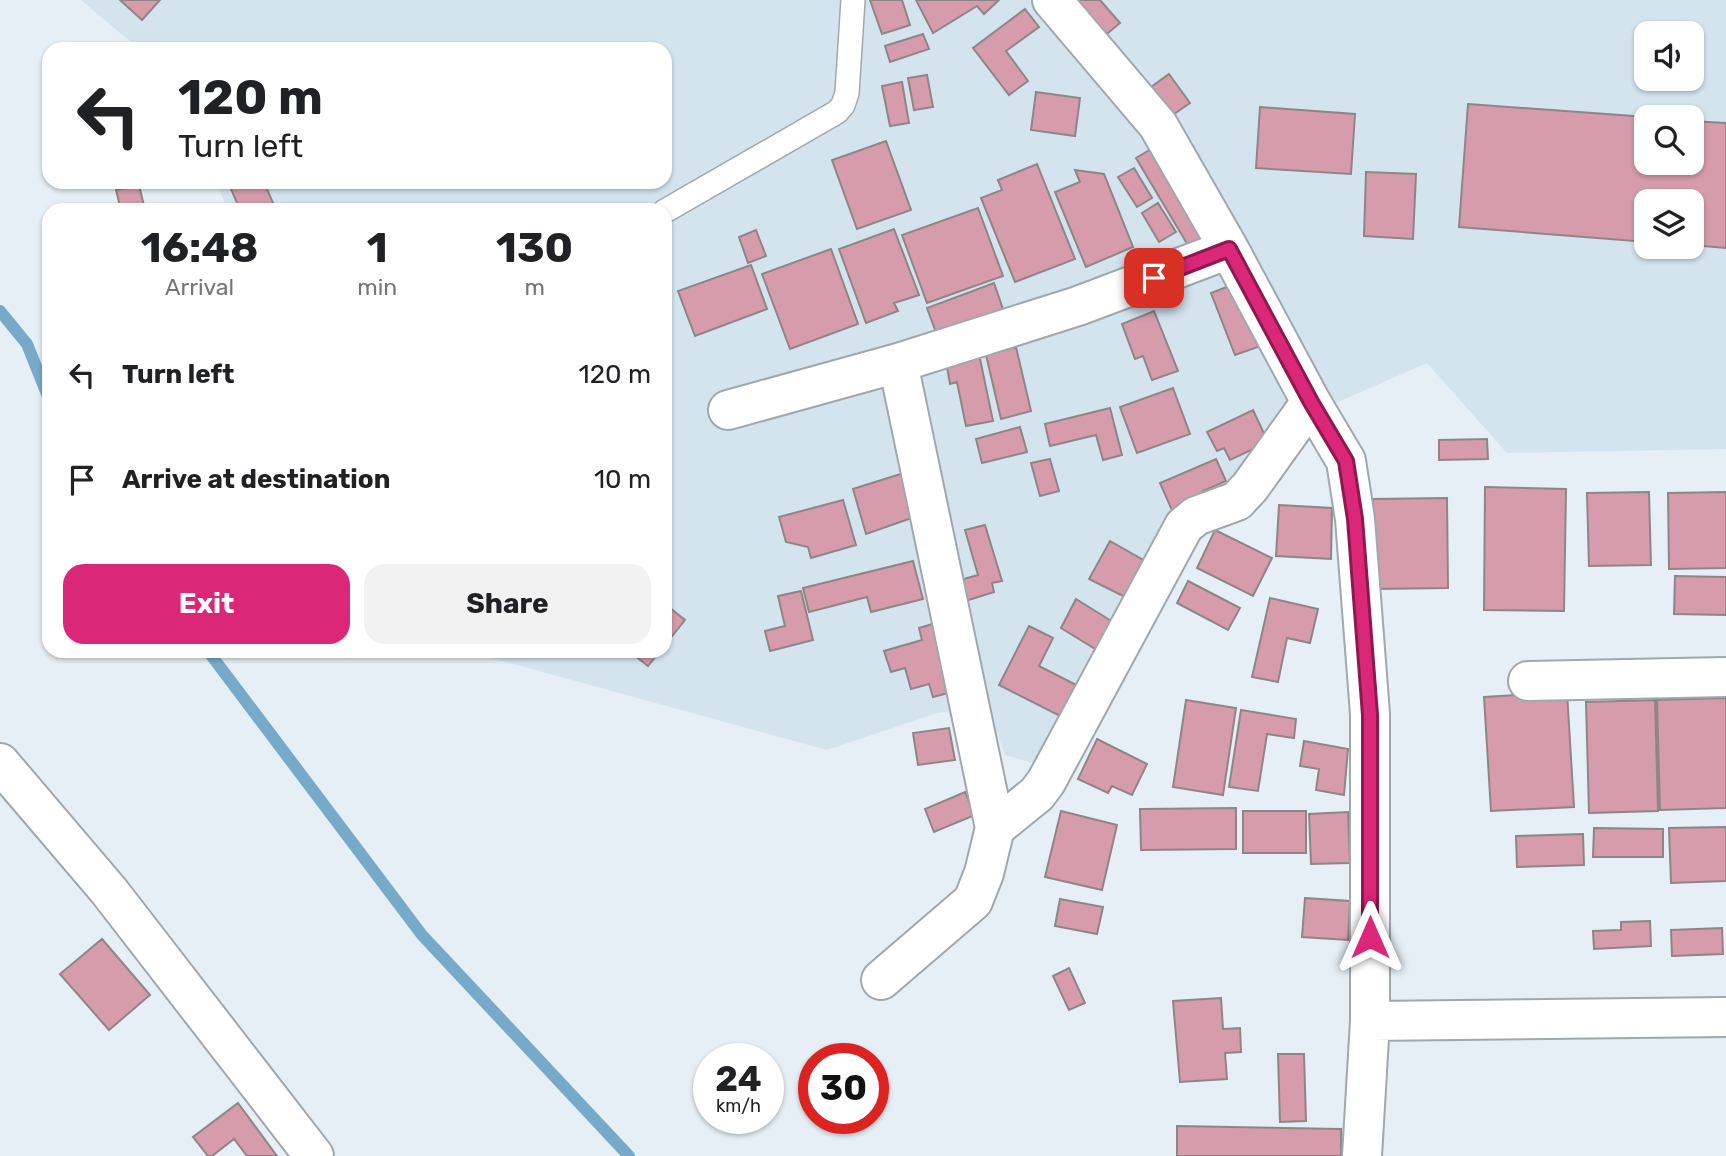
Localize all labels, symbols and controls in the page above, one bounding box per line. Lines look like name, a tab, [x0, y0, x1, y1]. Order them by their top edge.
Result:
map controls	[1634, 21, 1704, 259]
button: sound	[1634, 21, 1704, 91]
text: 120 m	[178, 68, 323, 126]
icon: left	[63, 70, 154, 161]
button: search	[1634, 105, 1704, 175]
text: Turn left	[178, 127, 303, 165]
button: layers	[1634, 189, 1704, 259]
text: 16:48	[141, 223, 258, 273]
text: 1	[367, 223, 388, 273]
text: 130	[496, 223, 573, 273]
pin	[1124, 248, 1184, 308]
icon: arrive	[1135, 259, 1173, 297]
text: Arrival	[165, 273, 234, 301]
text: min	[357, 273, 397, 301]
text: m	[524, 273, 545, 301]
icon: left	[63, 356, 101, 394]
text: Turn left	[122, 359, 234, 390]
text: 120 m	[579, 359, 651, 390]
icon: arrive	[63, 461, 101, 499]
text: Arrive at destination	[122, 464, 390, 495]
text: 10 m	[594, 464, 651, 495]
button: Exit	[63, 564, 350, 644]
button: Share	[364, 564, 651, 644]
position arrow	[1333, 900, 1407, 974]
speed limit sign: 30	[798, 1043, 889, 1134]
text: 24	[715, 1058, 762, 1100]
text: km/h	[716, 1095, 761, 1117]

